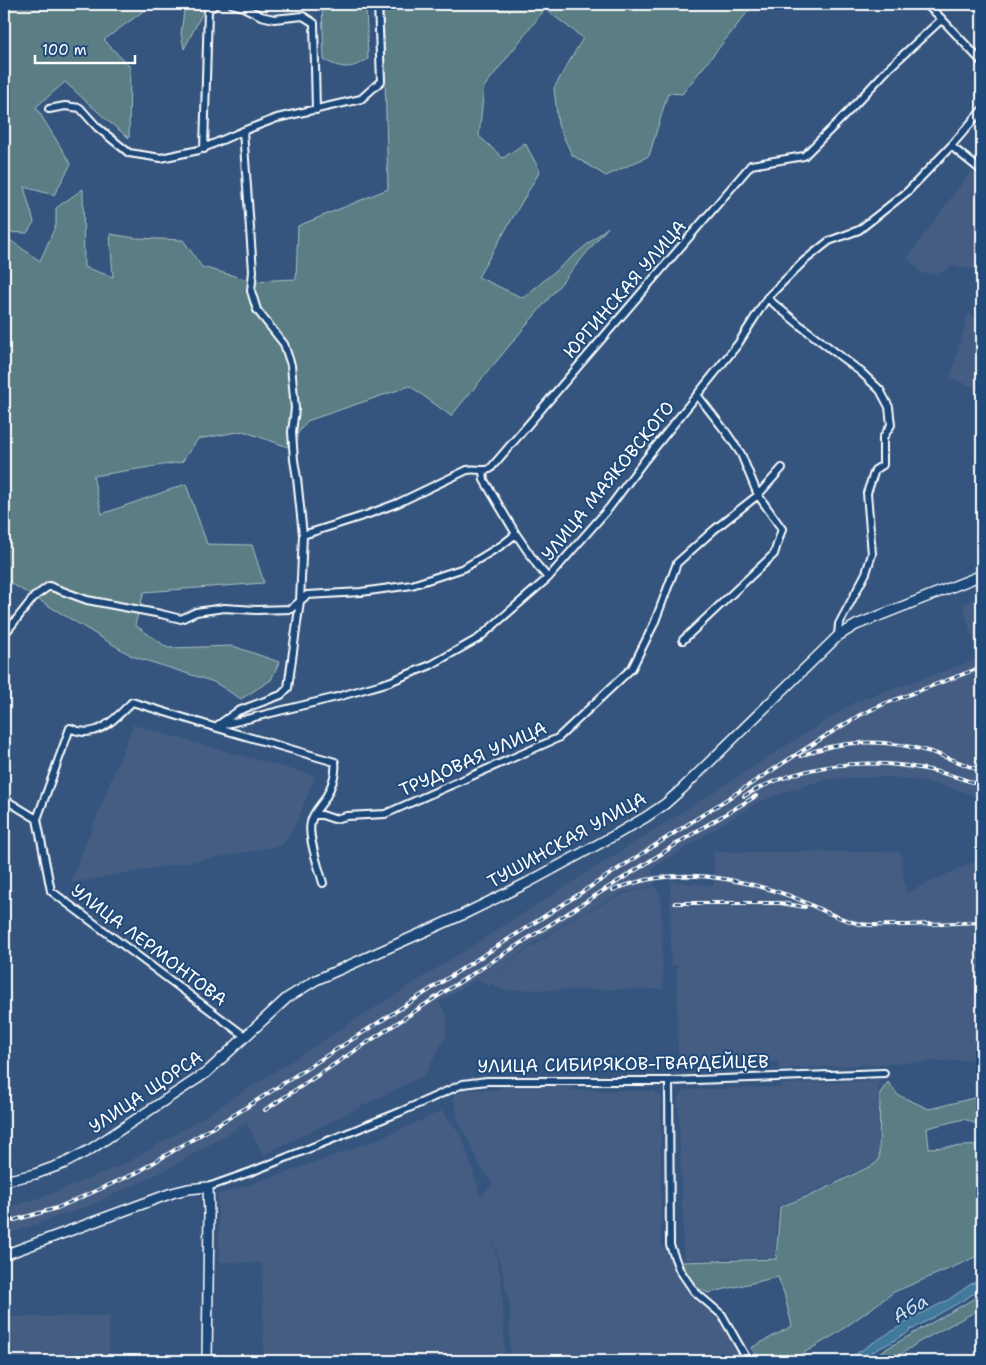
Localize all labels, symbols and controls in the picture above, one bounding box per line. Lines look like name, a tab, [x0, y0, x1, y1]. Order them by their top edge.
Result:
scale bar	[35, 32, 135, 64]
text: 100 m	[42, 40, 87, 60]
street label: ЮРГИНСКАЯ УЛИЦА	[558, 215, 692, 363]
street label: УЛИЦА МАЯКОВСКОГО	[536, 396, 680, 566]
street label: ТРУДОВАЯ УЛИЦА	[396, 716, 550, 802]
street label: ТУШИНСКАЯ УЛИЦА	[483, 786, 651, 894]
street label: УЛИЦА ЛЕРМОНТОВА	[66, 879, 232, 1011]
street label: УЛИЦА ЩОРСА	[85, 1045, 207, 1139]
street label: УЛИЦА СИБИРЯКОВ-ГВАРДЕЙЦЕВ	[477, 1049, 769, 1079]
water label: Аба	[888, 1288, 933, 1329]

